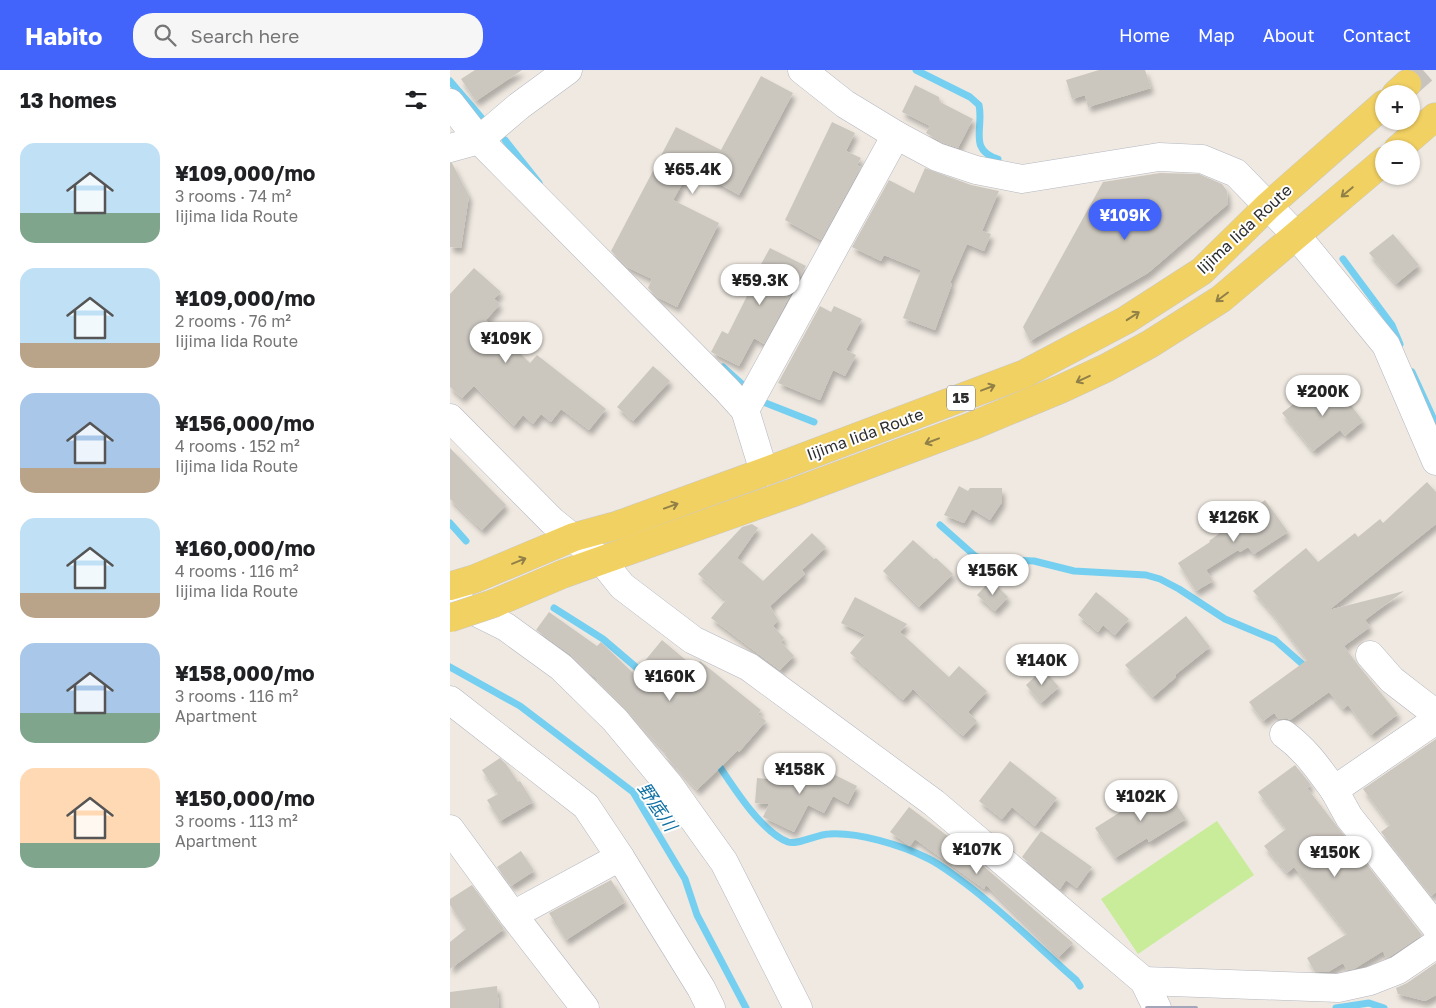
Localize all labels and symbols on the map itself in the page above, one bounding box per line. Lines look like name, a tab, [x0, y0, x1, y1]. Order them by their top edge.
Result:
pin: ¥65.4K	[652, 152, 734, 195]
street label: Iijima Iida Route	[1192, 180, 1296, 278]
one-way arrow	[1340, 187, 1353, 198]
pin: ¥109K	[1090, 198, 1160, 241]
pin: ¥59.3K	[719, 264, 801, 306]
one-way arrow	[1216, 291, 1229, 302]
one-way arrow	[1126, 310, 1140, 321]
pin: ¥109K	[471, 322, 541, 364]
one-way arrow	[1075, 374, 1090, 384]
pin: ¥200K	[1288, 374, 1358, 417]
one-way arrow	[979, 383, 995, 392]
road number: 15	[947, 386, 975, 410]
street label: Iijima Iida Route	[804, 404, 926, 464]
one-way arrow	[925, 436, 940, 446]
pin: ¥126K	[1199, 500, 1269, 543]
one-way arrow	[663, 501, 679, 510]
pin: ¥156K	[958, 554, 1028, 596]
one-way arrow	[511, 556, 526, 565]
pin: ¥140K	[1007, 644, 1077, 686]
pin: ¥160K	[635, 660, 705, 702]
pin: ¥158K	[765, 752, 835, 795]
water label: 野底川	[634, 778, 683, 837]
pin: ¥102K	[1106, 780, 1176, 822]
pin: ¥107K	[942, 832, 1012, 875]
pin: ¥150K	[1300, 836, 1370, 878]

